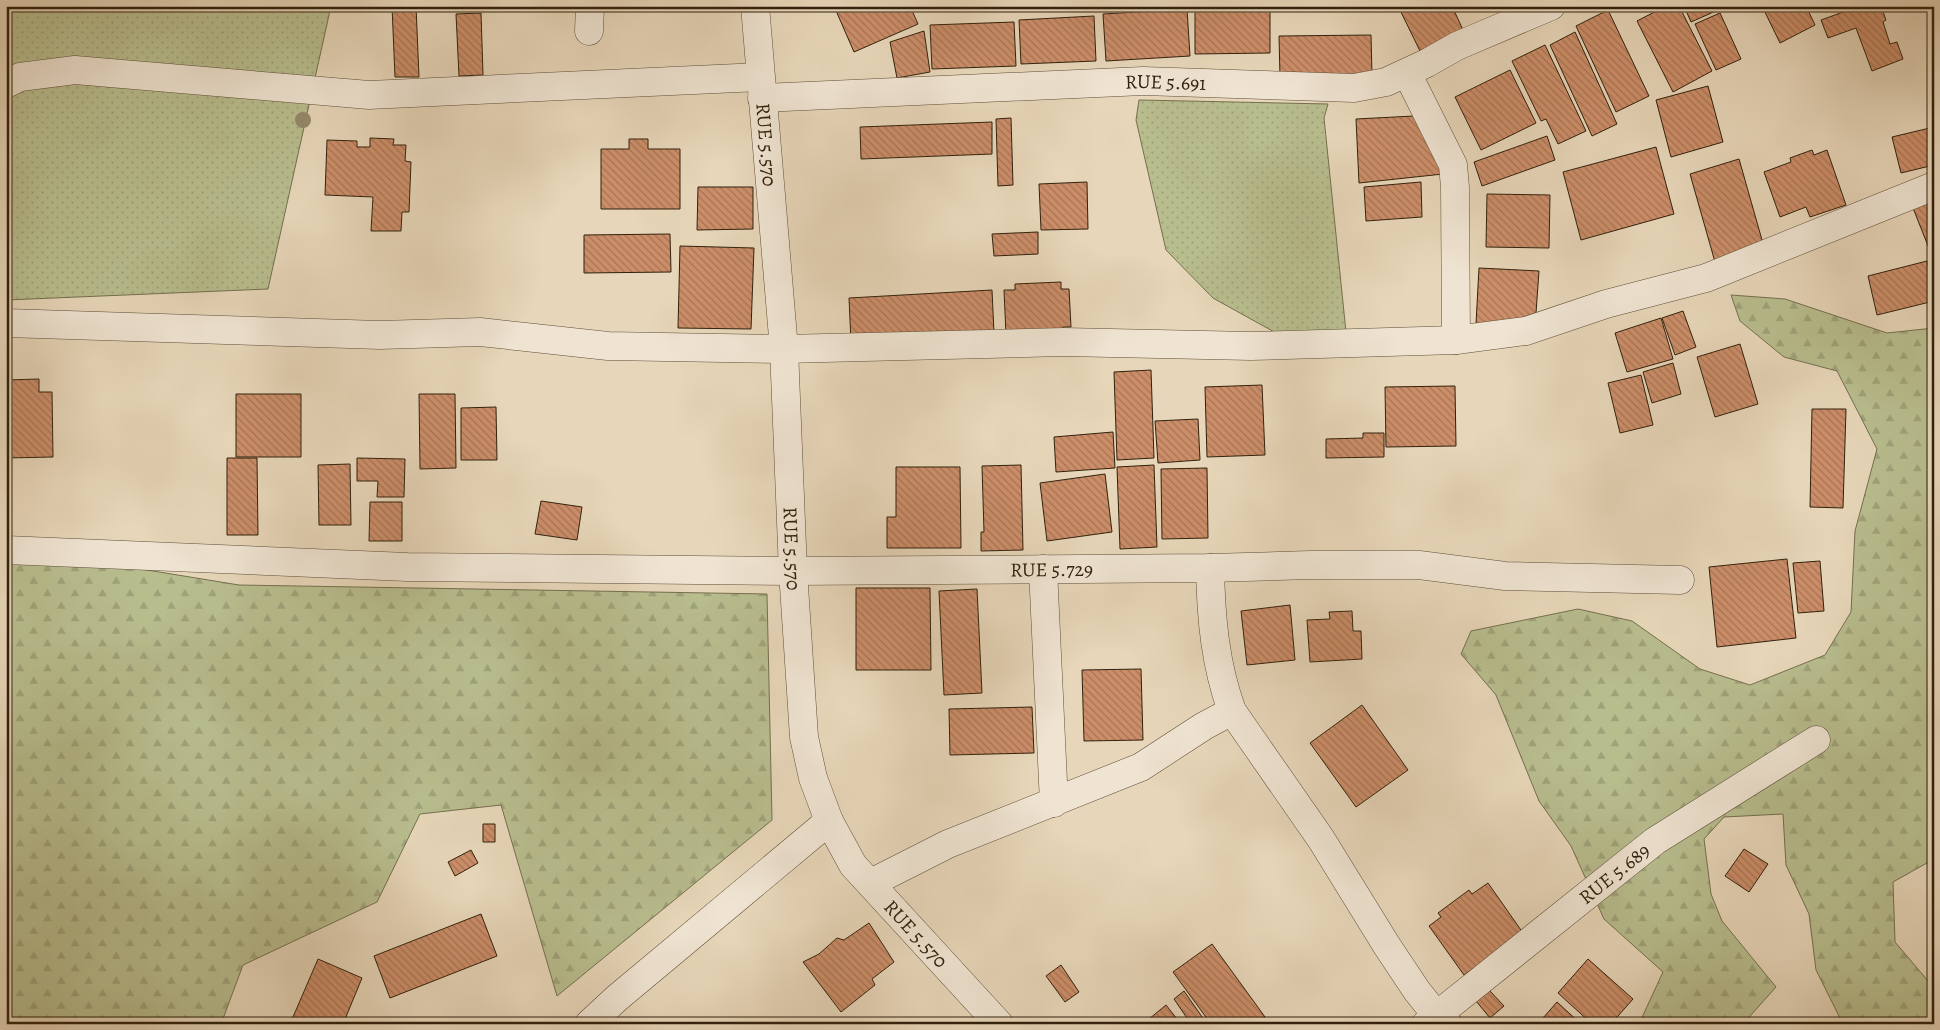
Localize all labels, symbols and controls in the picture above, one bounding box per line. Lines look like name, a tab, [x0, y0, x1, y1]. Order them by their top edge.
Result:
street label: RUE 5.691	[1124, 67, 1207, 97]
street label: RUE 5.570	[750, 102, 784, 187]
street label: RUE 5.570	[777, 506, 808, 591]
street label: RUE 5.729	[1010, 555, 1093, 583]
street label: RUE 5.689	[1573, 837, 1656, 910]
street label: RUE 5.570	[878, 894, 954, 974]

